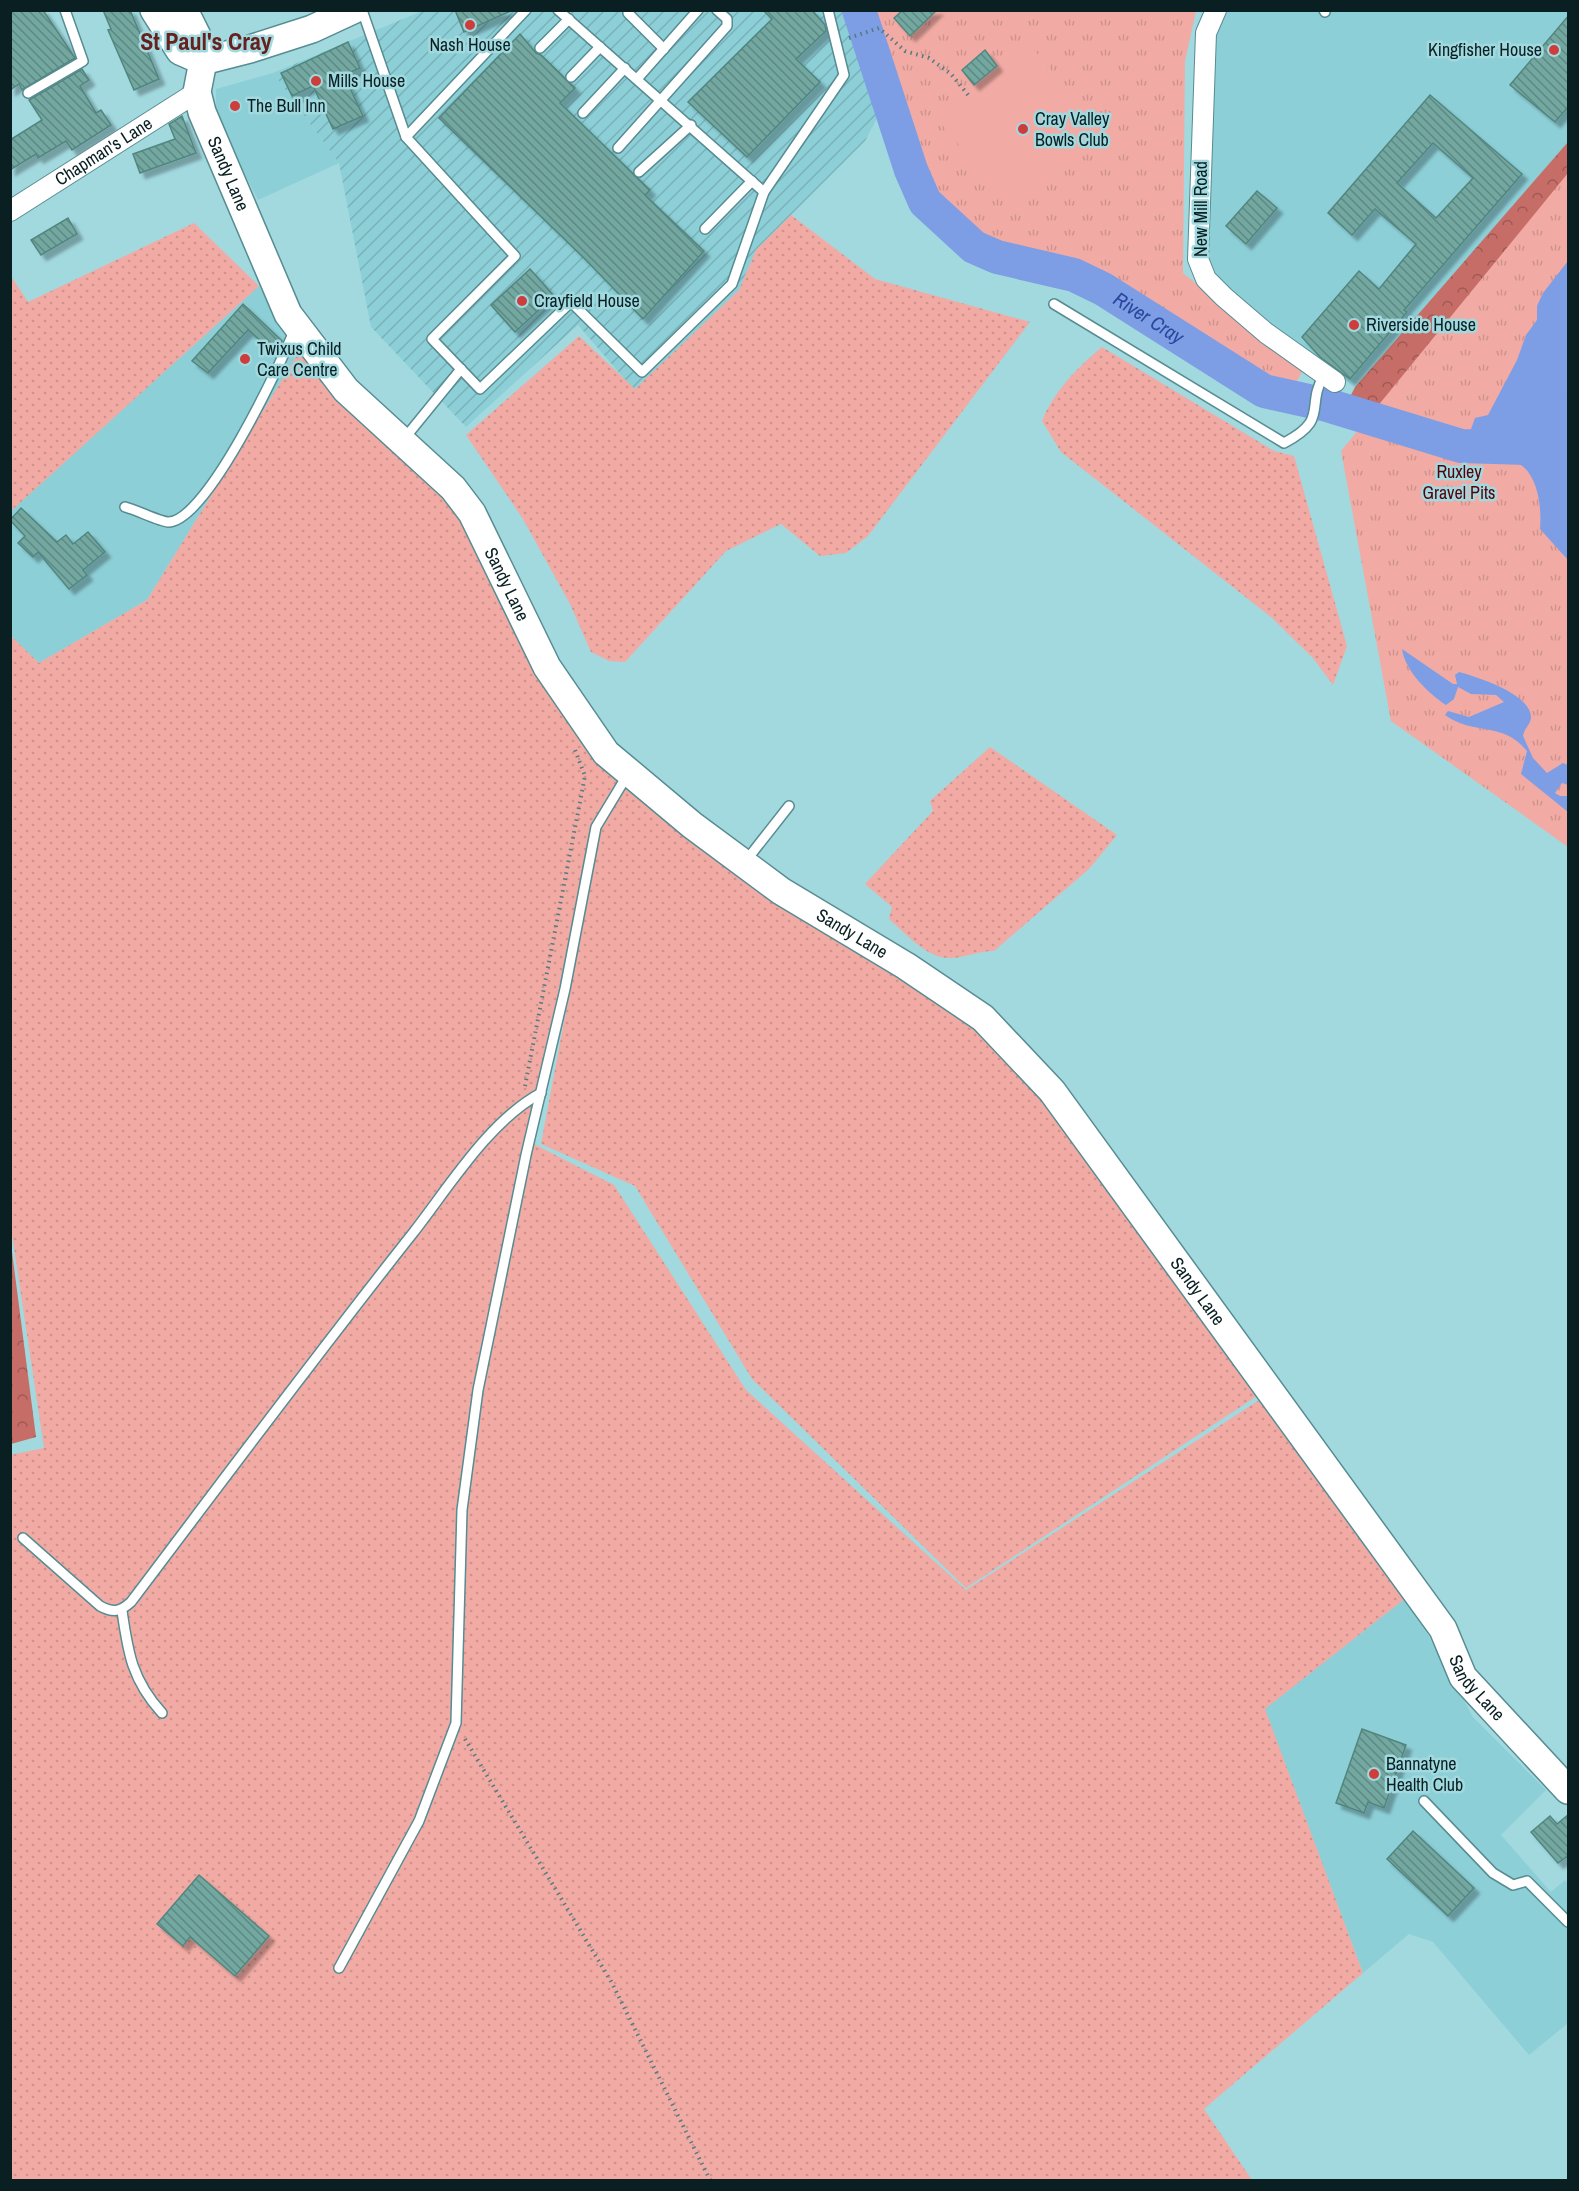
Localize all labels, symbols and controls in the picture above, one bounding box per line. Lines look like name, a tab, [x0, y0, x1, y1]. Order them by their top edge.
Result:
marker: Nash House	[463, 18, 477, 32]
district label: St Paul's Cray	[140, 25, 272, 57]
place label: Nash House	[429, 32, 511, 57]
place label: Kingfisher House	[1428, 37, 1542, 62]
marker: Kingfisher House	[1547, 43, 1561, 57]
place label: Mills House	[328, 68, 405, 93]
marker: Mills House	[309, 74, 323, 88]
place label: The Bull Inn	[247, 93, 326, 118]
marker: The Bull Inn	[228, 99, 242, 113]
place label: Cray Valley Bowls Club	[1035, 106, 1110, 152]
street label: Chapman's Lane	[50, 111, 157, 191]
marker: Cray Valley Bowls Club	[1016, 122, 1030, 136]
street label: Sandy Lane	[202, 132, 256, 215]
street label: New Mill Road	[1188, 161, 1213, 257]
water label: River Cray	[1108, 285, 1190, 350]
place label: Crayfield House	[534, 288, 640, 313]
marker: Crayfield House	[515, 294, 529, 308]
place label: Riverside House	[1366, 312, 1476, 337]
marker: Riverside House	[1347, 318, 1361, 332]
place label: Twixus Child Care Centre	[257, 336, 342, 382]
marker: Twixus Child Care Centre	[238, 352, 252, 366]
park label: Ruxley Gravel Pits	[1422, 459, 1496, 505]
street label: Sandy Lane	[479, 543, 536, 625]
street label: Sandy Lane	[812, 902, 892, 964]
street label: Sandy Lane	[1165, 1252, 1231, 1330]
street label: Sandy Lane	[1443, 1651, 1511, 1726]
place label: Bannatyne Health Club	[1386, 1751, 1463, 1797]
marker: Bannatyne Health Club	[1367, 1767, 1381, 1781]

